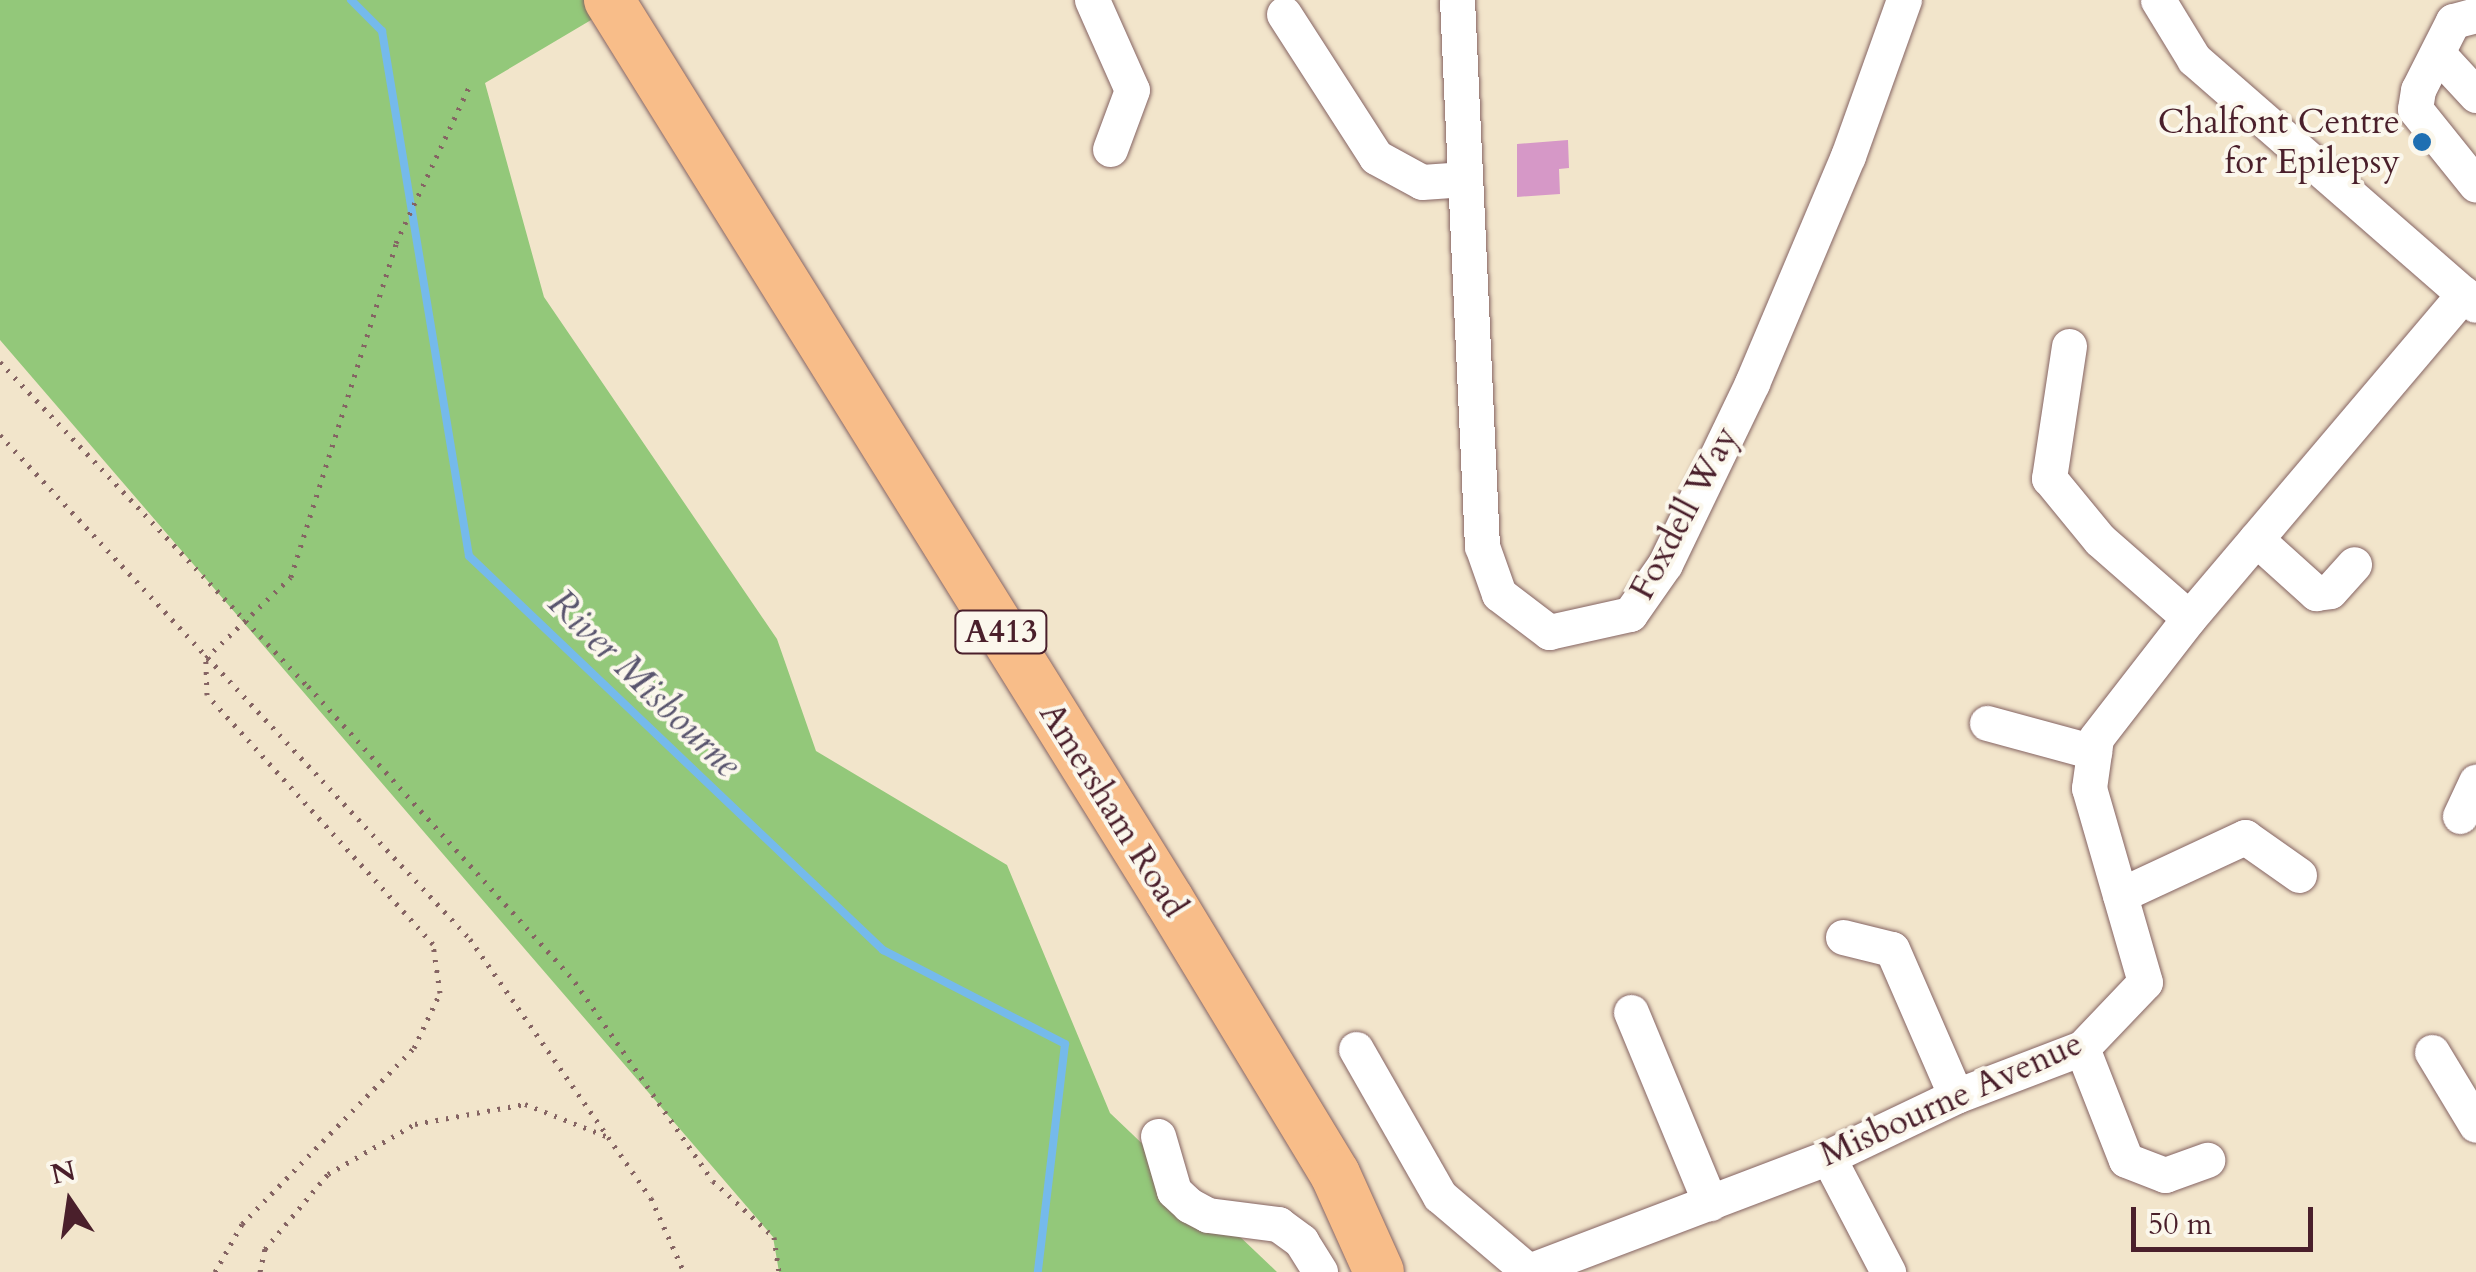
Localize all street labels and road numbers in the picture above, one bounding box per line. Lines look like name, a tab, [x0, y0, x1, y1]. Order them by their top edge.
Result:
street label: Foxdell Way	[1621, 419, 1747, 607]
road number: A413	[954, 605, 1048, 659]
street label: Amersham Road	[1030, 695, 1196, 925]
street label: Misbourne Avenue	[1813, 1022, 2089, 1176]

